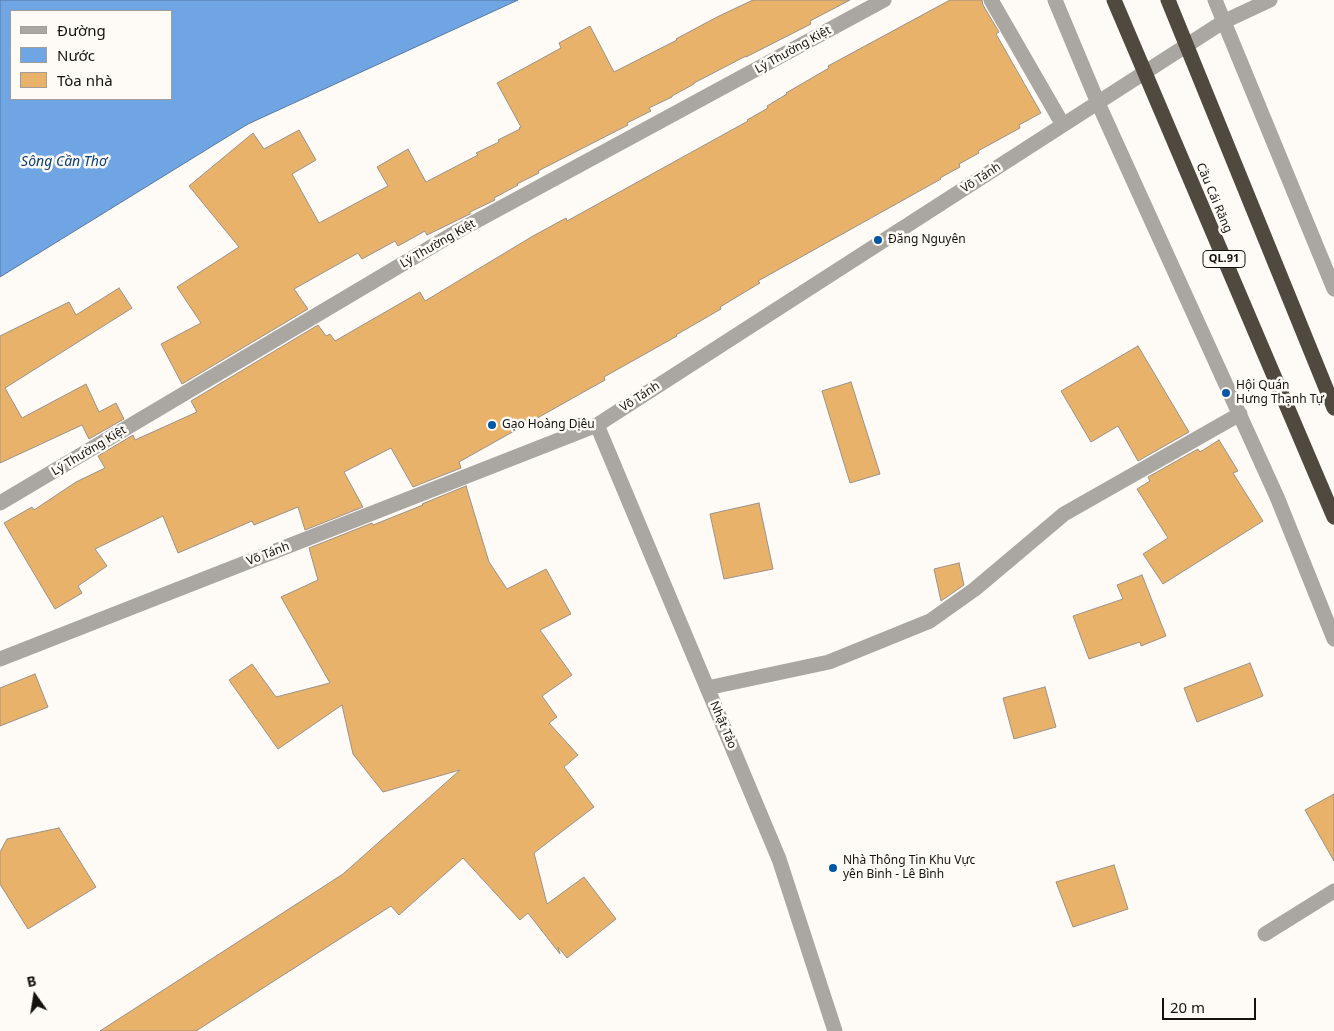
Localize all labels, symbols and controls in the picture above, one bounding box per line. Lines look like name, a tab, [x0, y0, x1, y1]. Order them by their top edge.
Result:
legend	[10, 10, 172, 100]
text: Đường	[57, 20, 106, 40]
street label: Lý Thường Kiệt	[752, 23, 834, 77]
text: Nước	[57, 45, 95, 65]
text: Tòa nhà	[57, 70, 113, 90]
water label: Sông Cần Thơ	[21, 154, 107, 170]
street label: Võ Tánh	[958, 160, 1004, 196]
street label: Cầu Cái Răng	[1193, 161, 1235, 235]
street label: Lý Thường Kiệt	[398, 217, 478, 271]
place label: Đăng Nguyên	[888, 233, 966, 247]
marker: Đăng Nguyên	[872, 234, 884, 246]
road number: QL.91	[1203, 250, 1245, 268]
street label: Võ Tánh	[617, 379, 663, 415]
place label: Hội Quán Hưng Thạnh Tự	[1236, 379, 1324, 407]
marker: Hội Quán Hưng Thạnh Tự	[1220, 387, 1232, 399]
place label: Gạo Hoàng Dịêu	[502, 418, 595, 432]
marker: Gạo Hoàng Dịêu	[486, 419, 498, 431]
street label: Lý Thường Kiệt	[49, 423, 129, 479]
street label: Võ Tánh	[245, 539, 291, 569]
street label: Nhật Tảo	[707, 699, 739, 751]
place label: Nhà Thông Tin Khu Vực yên Binh - Lê Bình	[843, 854, 975, 882]
marker: Nhà Thông Tin Khu Vực yên Binh - Lê Bình	[827, 862, 839, 874]
north arrow	[10, 971, 60, 1021]
text: B	[25, 971, 38, 991]
scale bar	[1164, 988, 1258, 1020]
text: 20 m	[1170, 997, 1205, 1017]

